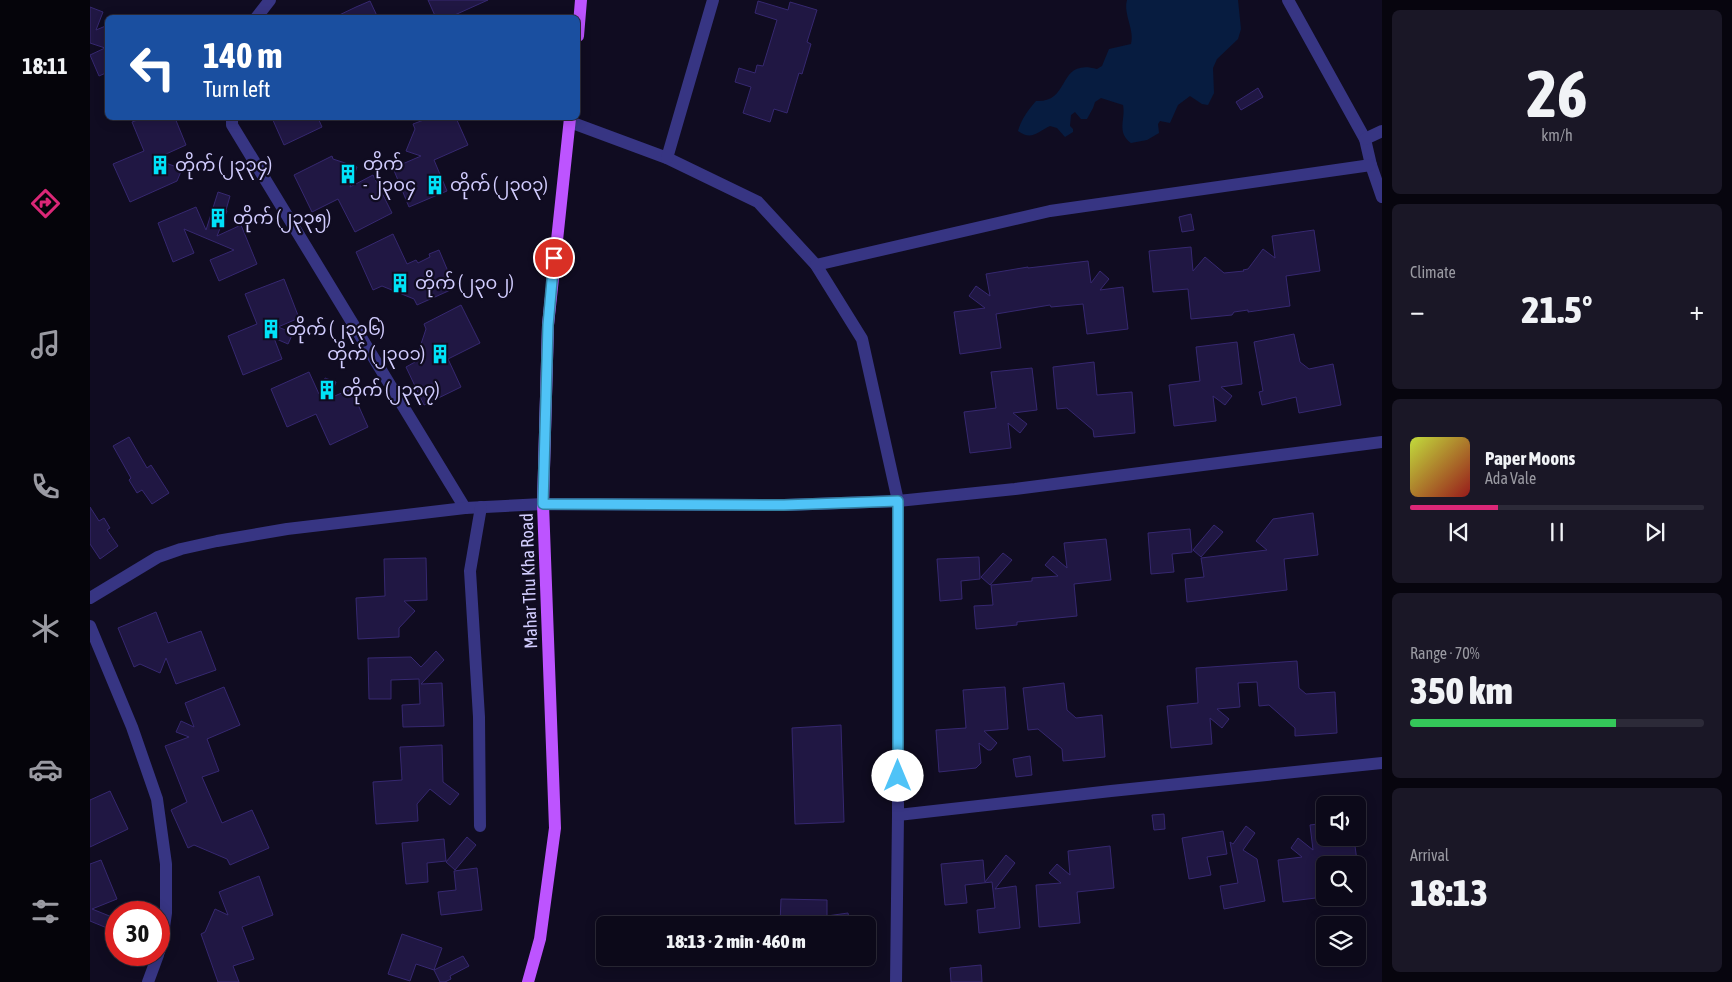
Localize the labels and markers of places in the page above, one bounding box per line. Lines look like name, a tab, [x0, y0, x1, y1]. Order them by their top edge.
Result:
place label: တိုက် - ၂၃၀၄	[363, 150, 416, 200]
place label: တိုက် (၂၃၃၄)	[175, 151, 272, 180]
building icon: တိုက် (၂၃၃၄)	[149, 154, 171, 176]
building icon: တိုက် - ၂၃၀၄	[337, 163, 359, 185]
place label: တိုက် (၂၃၀၃)	[450, 171, 548, 200]
building icon: တိုက် (၂၃၀၃)	[424, 174, 446, 196]
place label: တိုက် (၂၃၃၅)	[233, 204, 331, 233]
building icon: တိုက် (၂၃၃၅)	[207, 207, 229, 229]
pin	[533, 237, 575, 279]
place label: တိုက် (၂၃၀၂)	[415, 269, 514, 298]
building icon: တိုက် (၂၃၀၂)	[389, 272, 411, 294]
place label: တိုက် (၂၃၃၆)	[286, 315, 385, 344]
building icon: တိုက် (၂၃၃၆)	[260, 318, 282, 340]
place label: တိုက် (၂၃၀၁)	[327, 340, 425, 369]
building icon: တိုက် (၂၃၀၁)	[429, 343, 451, 365]
place label: တိုက် (၂၃၃၇)	[342, 376, 440, 405]
building icon: တိုက် (၂၃၃၇)	[316, 379, 338, 401]

